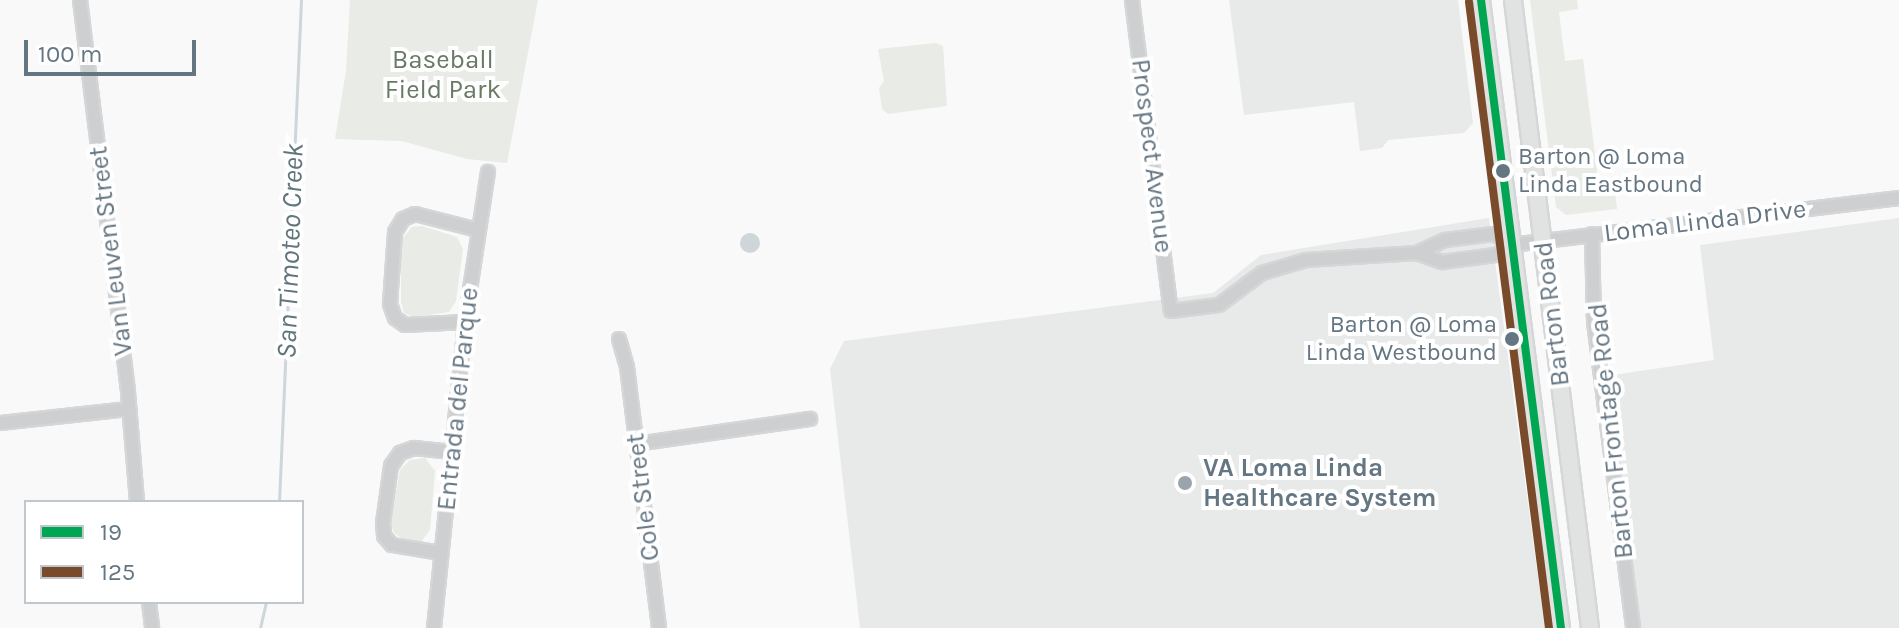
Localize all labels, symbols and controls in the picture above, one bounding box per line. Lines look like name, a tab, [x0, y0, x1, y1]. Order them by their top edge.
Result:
scale bar	[28, 24, 200, 74]
text: 100 m	[38, 40, 103, 68]
park label: Baseball Field Park	[385, 44, 501, 106]
street label: Prospect Avenue	[1125, 57, 1179, 255]
water label: San Timoteo Creek	[269, 143, 311, 359]
place label: Barton @ Loma Linda Eastbound	[1518, 143, 1703, 199]
street label: Van Leuven Street	[83, 144, 139, 358]
marker: Barton @ Loma Linda Eastbound	[1495, 163, 1511, 179]
street label: Loma Linda Drive	[1602, 193, 1808, 249]
street label: Barton Road	[1528, 240, 1576, 388]
street label: Entrada del Parque	[431, 286, 485, 512]
street label: Barton Frontage Road	[1582, 302, 1640, 560]
place label: Barton @ Loma Linda Westbound	[1306, 311, 1497, 367]
marker: Barton @ Loma Linda Westbound	[1504, 331, 1520, 347]
street label: Cole Street	[620, 431, 666, 563]
place label: VA Loma Linda Healthcare System	[1203, 452, 1436, 514]
marker: VA Loma Linda Healthcare System	[1174, 472, 1196, 494]
legend	[24, 500, 304, 604]
text: 19	[100, 518, 122, 546]
text: 125	[100, 558, 135, 586]

